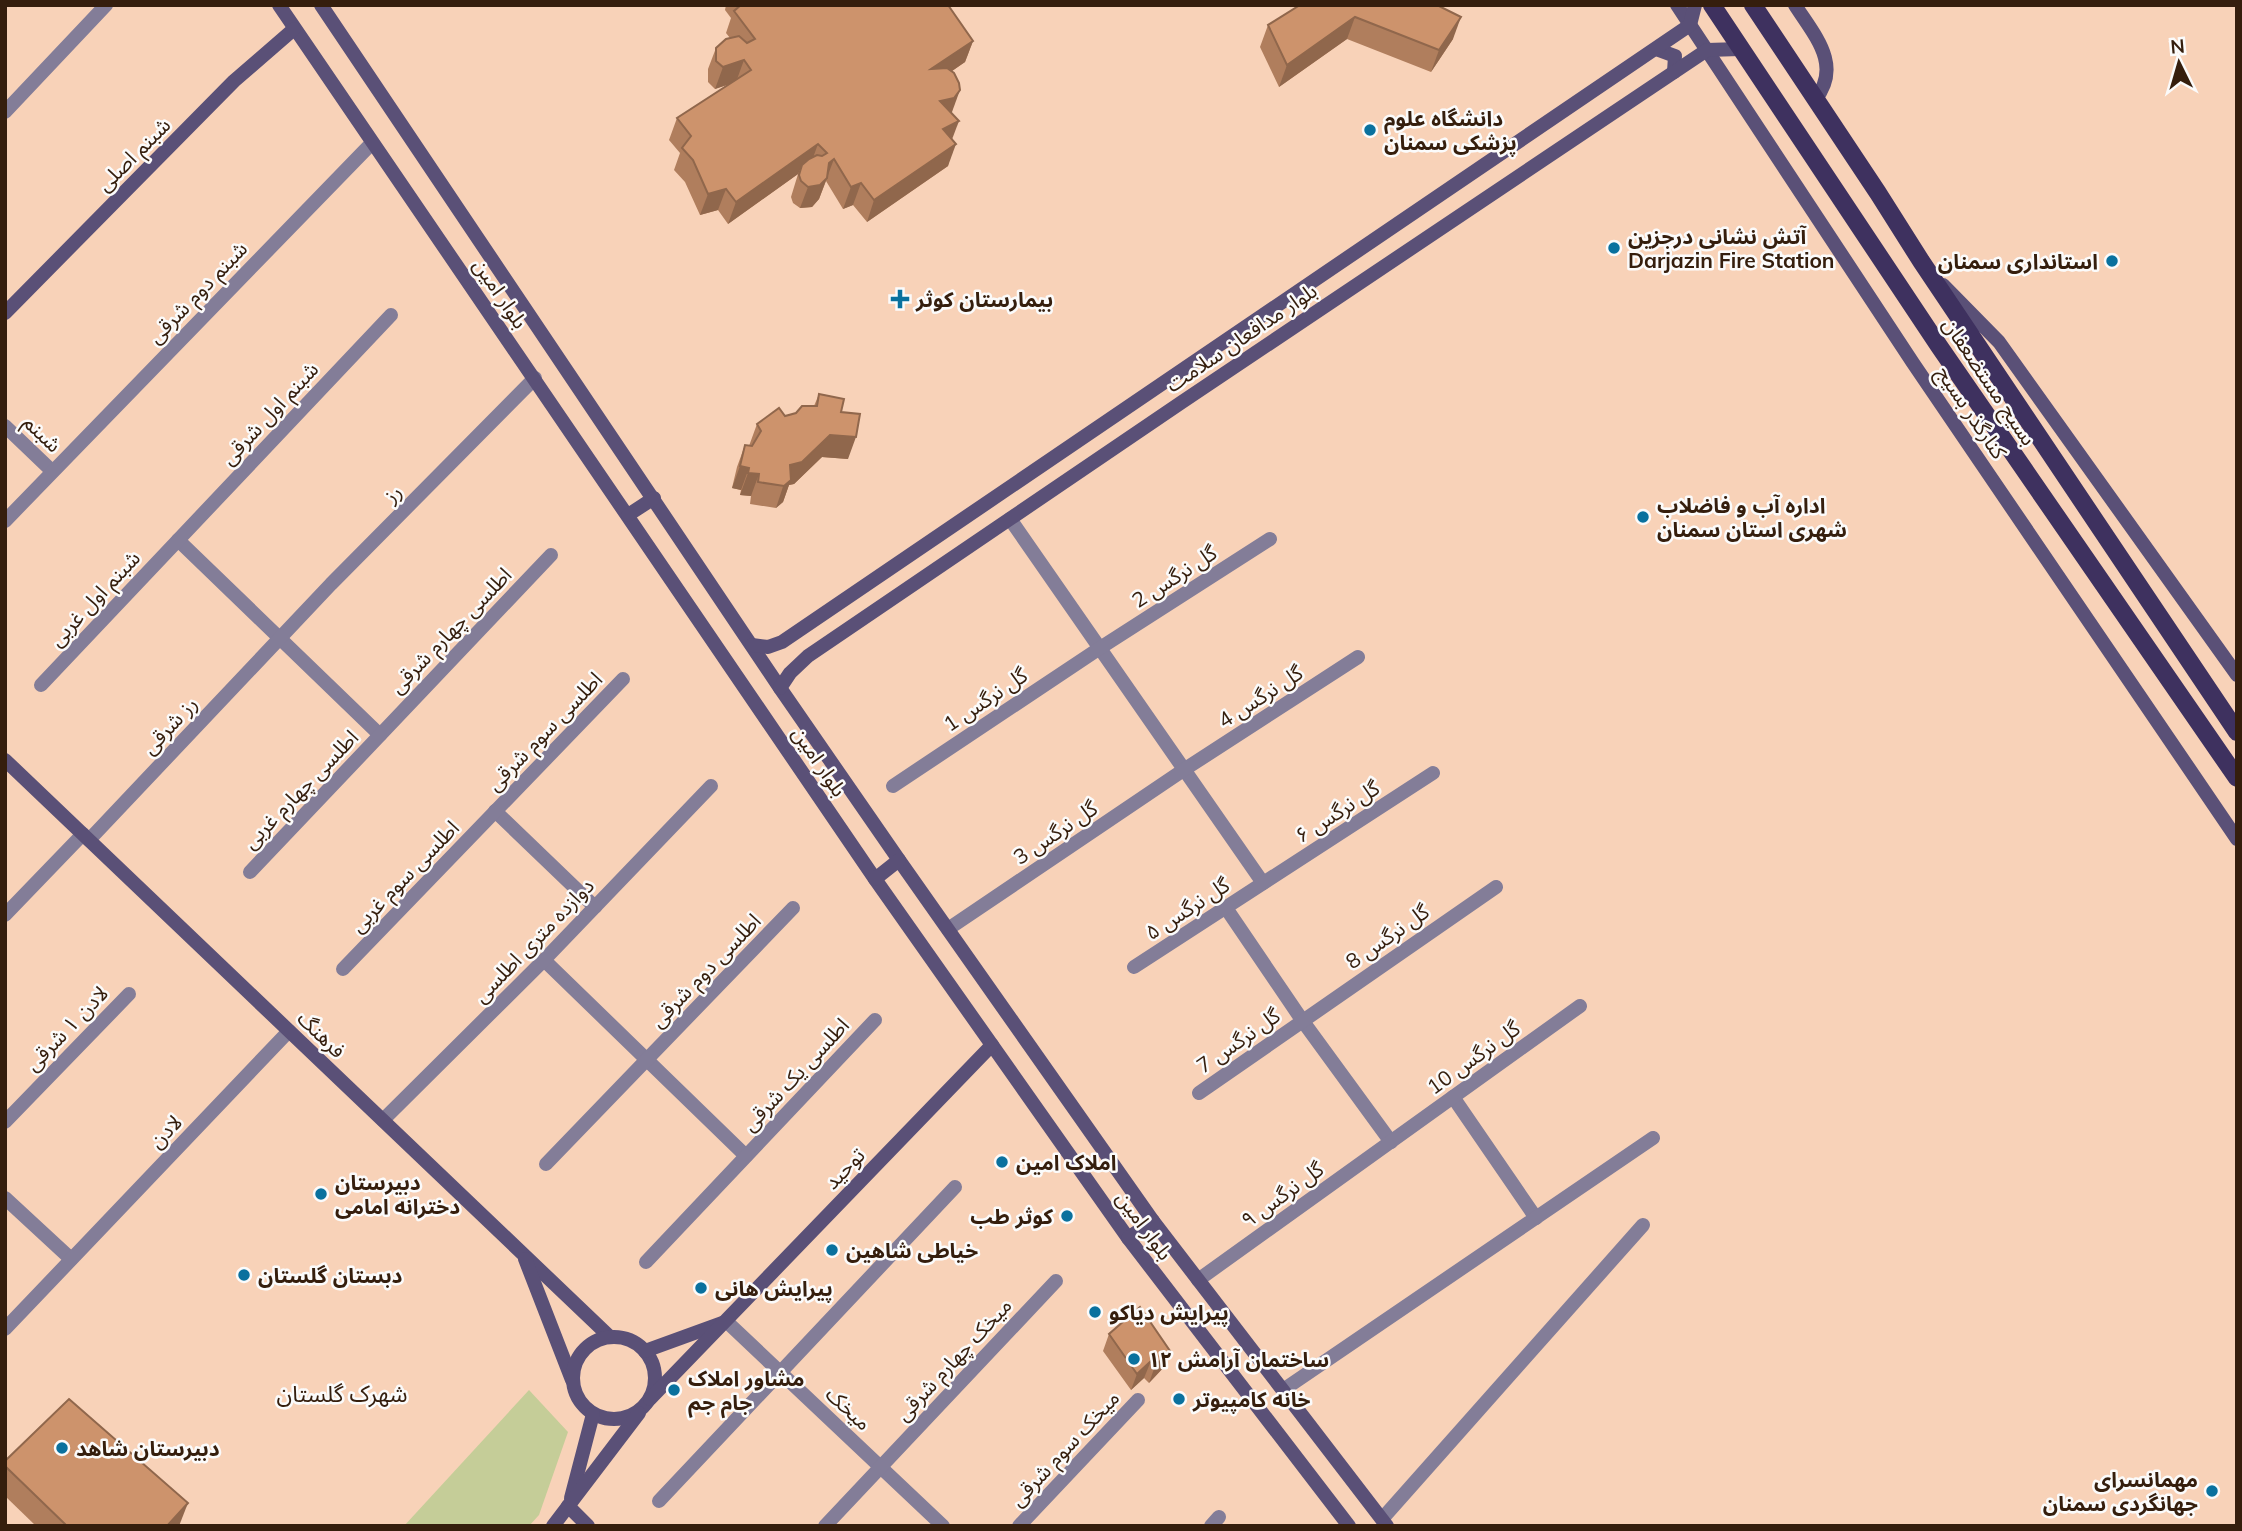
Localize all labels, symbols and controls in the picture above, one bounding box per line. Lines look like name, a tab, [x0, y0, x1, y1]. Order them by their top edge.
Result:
north arrow	[2144, 28, 2214, 98]
text: N	[2169, 33, 2186, 59]
place label: دانشگاه علوم پزشکی سمنان	[1384, 105, 1517, 157]
street label: شبنم اصلی	[91, 112, 178, 199]
marker: دانشگاه علوم پزشکی سمنان	[1362, 122, 1378, 138]
place label: آتش نشانی درجزین Darjazin Fire Station	[1628, 223, 1835, 273]
street label: شبنم دوم شرقی	[142, 235, 255, 351]
marker: آتش نشانی درجزین Darjazin Fire Station	[1606, 240, 1622, 256]
place label: استانداری سمنان	[1938, 248, 2098, 274]
street label: بلوار امین	[468, 253, 534, 333]
marker: استانداری سمنان	[2104, 253, 2120, 269]
street label: بلوار مدافعان سلامت	[1161, 277, 1321, 397]
place label: بیمارستان کوثر	[915, 286, 1053, 312]
marker: بیمارستان کوثر	[890, 289, 910, 309]
street label: بسیج مستضعفان	[1935, 312, 2042, 452]
street label: شبنم اول شرقی	[215, 356, 326, 472]
street label: کنارگذر بسیج	[1929, 360, 2013, 466]
street label: شبنم	[17, 409, 67, 459]
street label: رز	[377, 478, 407, 508]
place label: اداره آب و فاضلاب شهری استان سمنان	[1657, 492, 1847, 542]
marker: اداره آب و فاضلاب شهری استان سمنان	[1635, 509, 1651, 525]
street label: گل نرگس 2	[1127, 539, 1222, 613]
street label: شبنم اول غربی	[43, 545, 147, 654]
street label: اطلسی چهارم شرقی	[383, 562, 520, 701]
street label: گل نرگس 4	[1213, 659, 1308, 733]
street label: گل نرگس 1	[938, 661, 1032, 737]
street label: اطلسی سوم شرقی	[481, 666, 610, 799]
street label: رز شرقی	[136, 691, 202, 759]
street label: بلوار امین	[787, 721, 853, 801]
street label: اطلسی چهارم غربی	[237, 724, 366, 857]
street label: گل نرگس ۶	[1290, 774, 1384, 848]
street label: گل نرگس 3	[1008, 794, 1102, 870]
street label: اطلسی سوم غربی	[344, 815, 467, 940]
street label: گل نرگس ۵	[1140, 871, 1234, 945]
street label: دوازده متری اطلسی	[467, 872, 599, 1008]
street label: گل نرگس 8	[1340, 898, 1434, 974]
street label: اطلسی دوم شرقی	[644, 908, 769, 1035]
street label: لادن ۱ شرقی	[19, 980, 113, 1076]
street label: گل نرگس 7	[1191, 1002, 1285, 1078]
street label: فرهنگ	[293, 1005, 351, 1063]
street label: اطلسی یک شرقی	[736, 1012, 854, 1136]
street label: گل نرگس 10	[1421, 1014, 1525, 1099]
street label: لادن	[143, 1109, 187, 1153]
street label: توحید	[818, 1142, 870, 1194]
place label: املاک امین	[1016, 1149, 1117, 1175]
marker: املاک امین	[994, 1154, 1010, 1170]
street label: گل نرگس ۹	[1236, 1155, 1329, 1233]
place label: دبیرستان دخترانه امامی	[335, 1169, 460, 1219]
street label: بلوار امین	[1111, 1185, 1179, 1265]
marker: دبیرستان دخترانه امامی	[313, 1186, 329, 1202]
place label: کوثر طب	[970, 1203, 1053, 1229]
marker: کوثر طب	[1059, 1208, 1075, 1224]
place label: خیاطی شاهین	[846, 1237, 978, 1263]
marker: خیاطی شاهین	[824, 1242, 840, 1258]
place label: دبستان گلستان	[258, 1262, 403, 1288]
marker: دبستان گلستان	[236, 1267, 252, 1283]
place label: پیرایش هانی	[715, 1275, 833, 1303]
marker: پیرایش هانی	[693, 1280, 709, 1296]
street label: میخک چهارم شرقی	[889, 1292, 1020, 1429]
place label: پیرایش دیاکو	[1109, 1299, 1229, 1327]
marker: پیرایش دیاکو	[1087, 1304, 1103, 1320]
place label: ساختمان آرامش ۱۲	[1148, 1346, 1329, 1372]
marker: ساختمان آرامش ۱۲	[1126, 1351, 1142, 1367]
place label: مشاور املاک جام جم	[688, 1365, 804, 1419]
district label: شهرک گلستان	[276, 1379, 408, 1408]
street label: میخک	[821, 1381, 877, 1435]
marker: مشاور املاک جام جم	[666, 1382, 682, 1398]
street label: میخک سوم شرقی	[1004, 1385, 1127, 1514]
place label: خانه کامپیوتر	[1192, 1386, 1311, 1414]
marker: خانه کامپیوتر	[1171, 1391, 1187, 1407]
place label: دبیرستان شاهد	[76, 1435, 220, 1461]
marker: دبیرستان شاهد	[54, 1440, 70, 1456]
place label: مهمانسرای جهانگردی سمنان	[2043, 1466, 2198, 1516]
marker: مهمانسرای جهانگردی سمنان	[2204, 1483, 2220, 1499]

